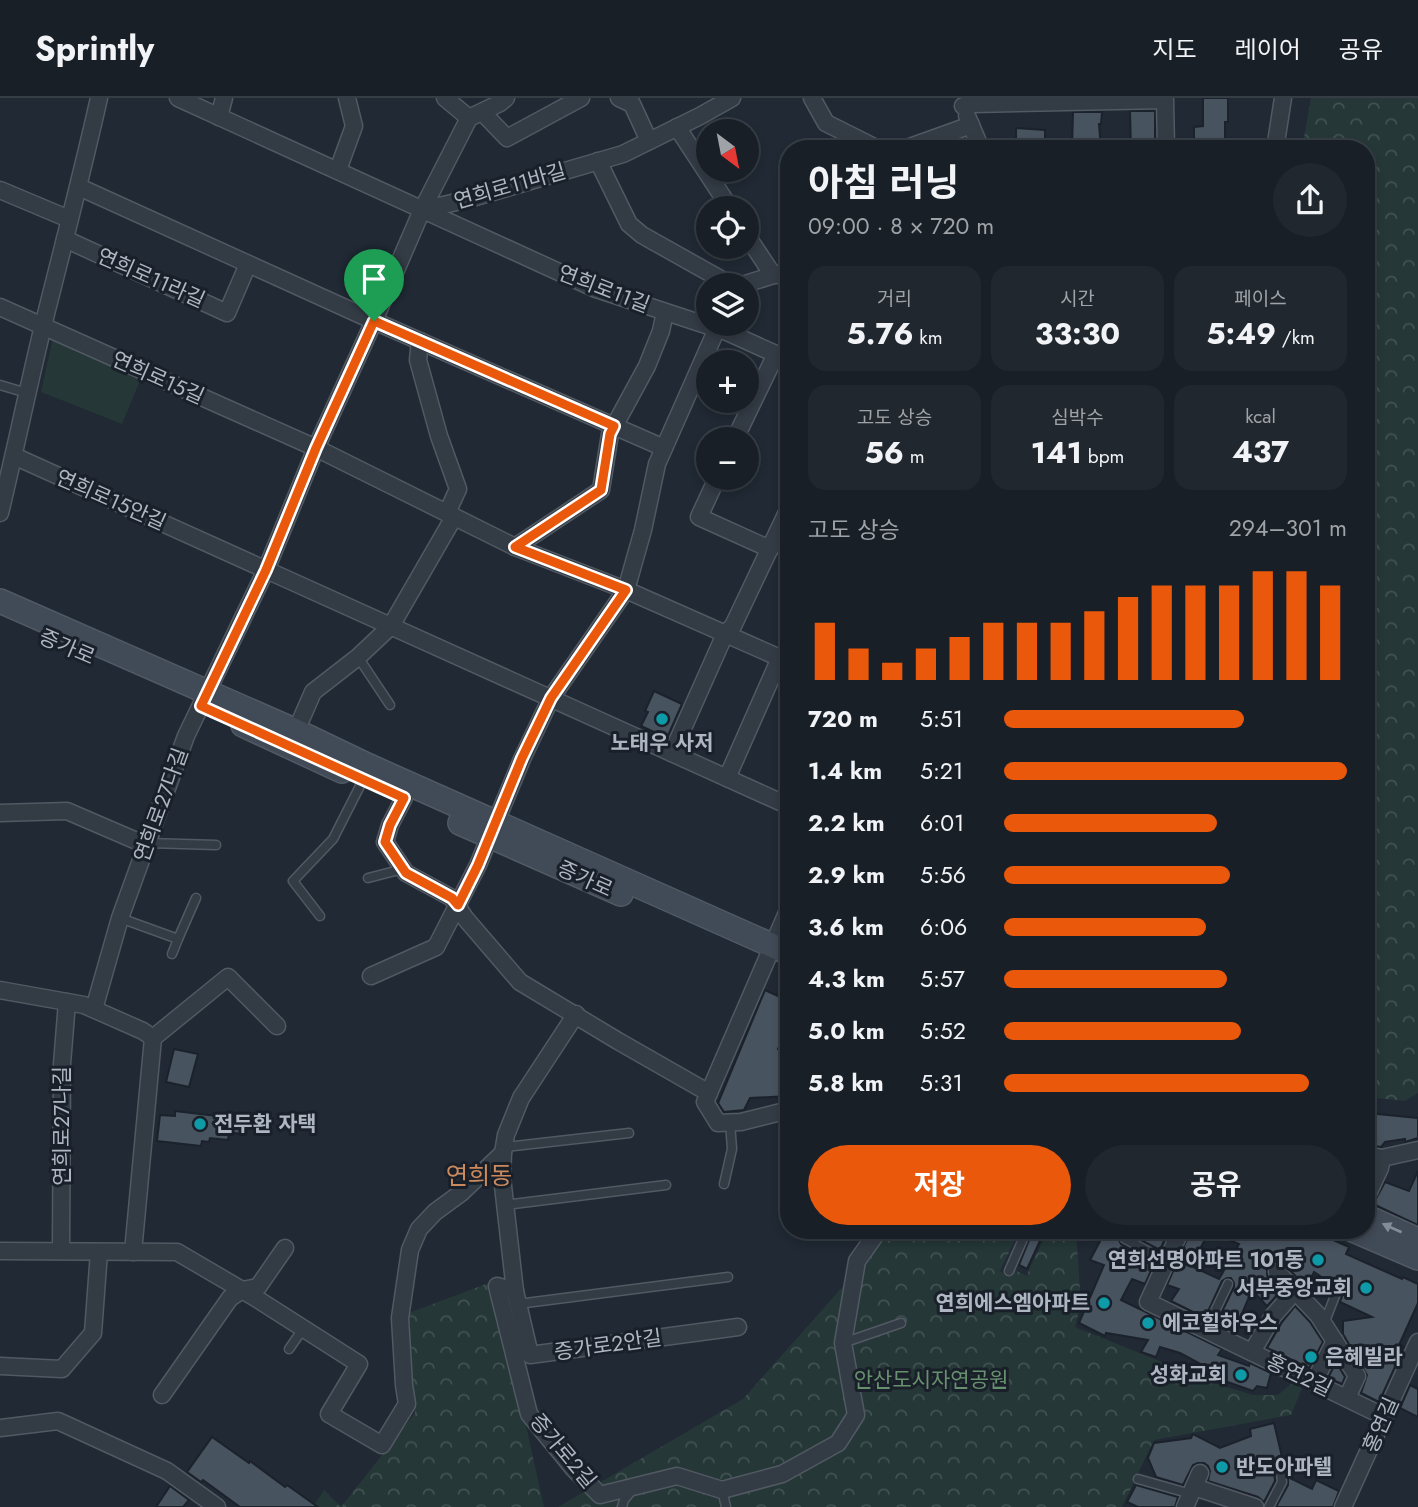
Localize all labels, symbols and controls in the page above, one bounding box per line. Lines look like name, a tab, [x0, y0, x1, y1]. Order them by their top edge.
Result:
text: Sprintly	[35, 25, 154, 72]
text: 지도	[1152, 32, 1197, 67]
text: 레이어	[1235, 32, 1301, 67]
text: 공유	[1339, 32, 1383, 67]
north arrow	[696, 119, 760, 182]
map controls	[696, 119, 759, 490]
text: 아침 러닝	[808, 155, 959, 210]
street label: 연희로11바길	[450, 156, 570, 216]
button: share	[1273, 163, 1347, 237]
button: locate	[696, 196, 759, 259]
text: 09:00 · 8 × 720 m	[808, 209, 994, 243]
street label: 연희로11라길	[92, 241, 210, 315]
pin	[344, 249, 404, 321]
street label: 연희로11길	[554, 258, 654, 320]
icon: arrive	[355, 260, 393, 298]
button: layers	[696, 273, 759, 336]
text: 거리	[877, 285, 912, 312]
text: 시간	[1060, 285, 1095, 312]
text: 페이스	[1234, 285, 1287, 312]
text: 5.76	[846, 312, 914, 355]
text: 33:30	[1035, 312, 1120, 355]
text: 5:49	[1206, 312, 1276, 355]
text: km	[914, 324, 943, 351]
text: /km	[1276, 324, 1315, 351]
street label: 연희로15길	[107, 344, 209, 412]
button: +	[696, 350, 759, 413]
text: kcal	[1245, 403, 1276, 430]
text: 고도 상승	[857, 404, 932, 431]
text: 심박수	[1051, 404, 1104, 431]
button: −	[696, 427, 759, 490]
text: 437	[1232, 430, 1289, 473]
text: 56	[865, 431, 904, 474]
text: 141	[1031, 431, 1082, 474]
text: m	[904, 443, 924, 470]
text: bpm	[1082, 443, 1124, 470]
street label: 연희로15안길	[51, 462, 171, 538]
text: 294–301 m	[1229, 511, 1347, 545]
text: 고도 상승	[808, 513, 900, 547]
street label: 증가로	[34, 622, 100, 672]
text: 720 m	[808, 702, 878, 736]
text: 5:51	[920, 702, 963, 736]
marker: 노태우 사저	[654, 711, 670, 727]
place label: 노태우 사저	[611, 728, 713, 758]
street label: 연희로27다길	[126, 744, 196, 866]
text: 1.4 km	[808, 754, 882, 788]
text: 5:21	[920, 754, 963, 788]
text: 2.2 km	[808, 806, 885, 840]
text: 6:01	[920, 806, 964, 840]
street label: 증가로	[552, 854, 618, 904]
text: 2.9 km	[808, 858, 885, 892]
text: 5:56	[920, 858, 966, 892]
text: 3.6 km	[808, 910, 884, 944]
text: 6:06	[920, 910, 967, 944]
text: 4.3 km	[808, 962, 885, 996]
text: 5:57	[920, 962, 965, 996]
text: 5.0 km	[808, 1014, 885, 1048]
text: 5:52	[920, 1014, 966, 1048]
street label: 연희로27나길	[47, 1066, 77, 1186]
text: 5.8 km	[808, 1066, 884, 1100]
text: 5:31	[920, 1066, 963, 1100]
place label: 전두환 자택	[214, 1109, 317, 1139]
marker: 전두환 자택	[192, 1116, 208, 1132]
button: 저장	[808, 1145, 1071, 1225]
button: 공유	[1085, 1145, 1347, 1225]
district label: 연희동	[446, 1158, 512, 1193]
one-way arrow	[1382, 1222, 1403, 1233]
place label: 연희선명아파트 101동	[1108, 1245, 1304, 1275]
marker: 연희선명아파트 101동	[1310, 1252, 1326, 1268]
place label: 서부중앙교회	[1236, 1273, 1352, 1303]
marker: 서부중앙교회	[1358, 1280, 1374, 1296]
place label: 연희에스엠아파트	[935, 1288, 1090, 1318]
marker: 연희에스엠아파트	[1096, 1295, 1112, 1311]
place label: 에코힐하우스	[1162, 1308, 1278, 1338]
marker: 에코힐하우스	[1140, 1315, 1156, 1331]
street label: 증가로2안길	[552, 1323, 664, 1367]
place label: 은혜빌라	[1325, 1342, 1403, 1372]
street label: 홍연2길	[1261, 1346, 1337, 1404]
marker: 은혜빌라	[1303, 1349, 1319, 1365]
place label: 성화교회	[1150, 1360, 1227, 1390]
park label: 안산도시자연공원	[854, 1365, 1008, 1395]
marker: 성화교회	[1233, 1367, 1249, 1383]
street label: 홍연길	[1356, 1392, 1406, 1458]
street label: 증가로2길	[523, 1407, 603, 1495]
place label: 반도아파텔	[1236, 1452, 1333, 1482]
marker: 반도아파텔	[1214, 1459, 1230, 1475]

